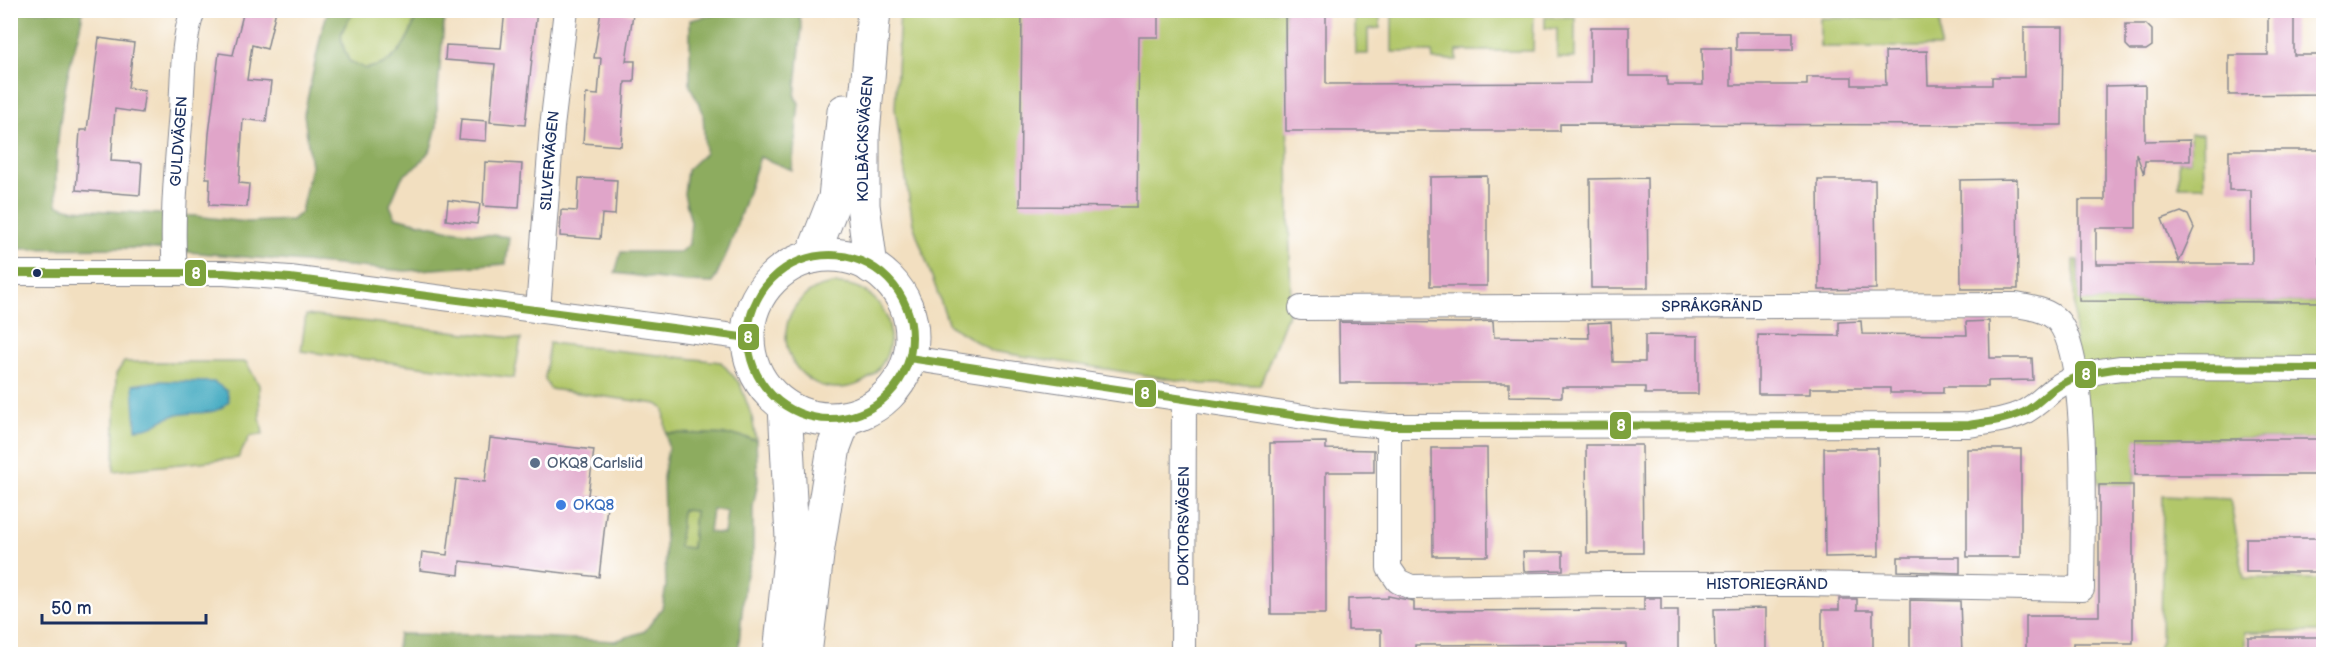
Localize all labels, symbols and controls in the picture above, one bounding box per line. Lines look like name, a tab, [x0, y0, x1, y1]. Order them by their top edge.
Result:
street label: KOLBÄCKSVÄGEN	[854, 74, 878, 202]
street label: GULDVÄGEN	[166, 96, 192, 187]
street label: SILVERVÄGEN	[537, 110, 564, 211]
line badge: 8	[184, 259, 207, 287]
text: 8	[191, 265, 201, 284]
unlabelled marker	[31, 267, 43, 279]
street label: SPRÅKGRÄND	[1661, 296, 1763, 316]
line badge: 8	[737, 323, 760, 351]
text: 8	[743, 329, 753, 348]
line badge: 8	[2074, 360, 2097, 389]
text: 8	[2081, 366, 2091, 385]
line badge: 8	[1134, 379, 1157, 408]
text: 8	[1140, 385, 1150, 404]
line badge: 8	[1609, 411, 1632, 440]
text: 8	[1616, 417, 1626, 436]
place label: OKQ8 Carlslid	[547, 454, 643, 473]
marker: OKQ8 Carlslid	[528, 456, 542, 470]
street label: DOKTORSVÄGEN	[1174, 466, 1194, 586]
place label: OKQ8	[573, 496, 615, 515]
marker: OKQ8	[554, 498, 568, 512]
street label: HISTORIEGRÄND	[1706, 575, 1828, 594]
scale bar	[42, 587, 206, 625]
text: 50 m	[51, 598, 92, 619]

